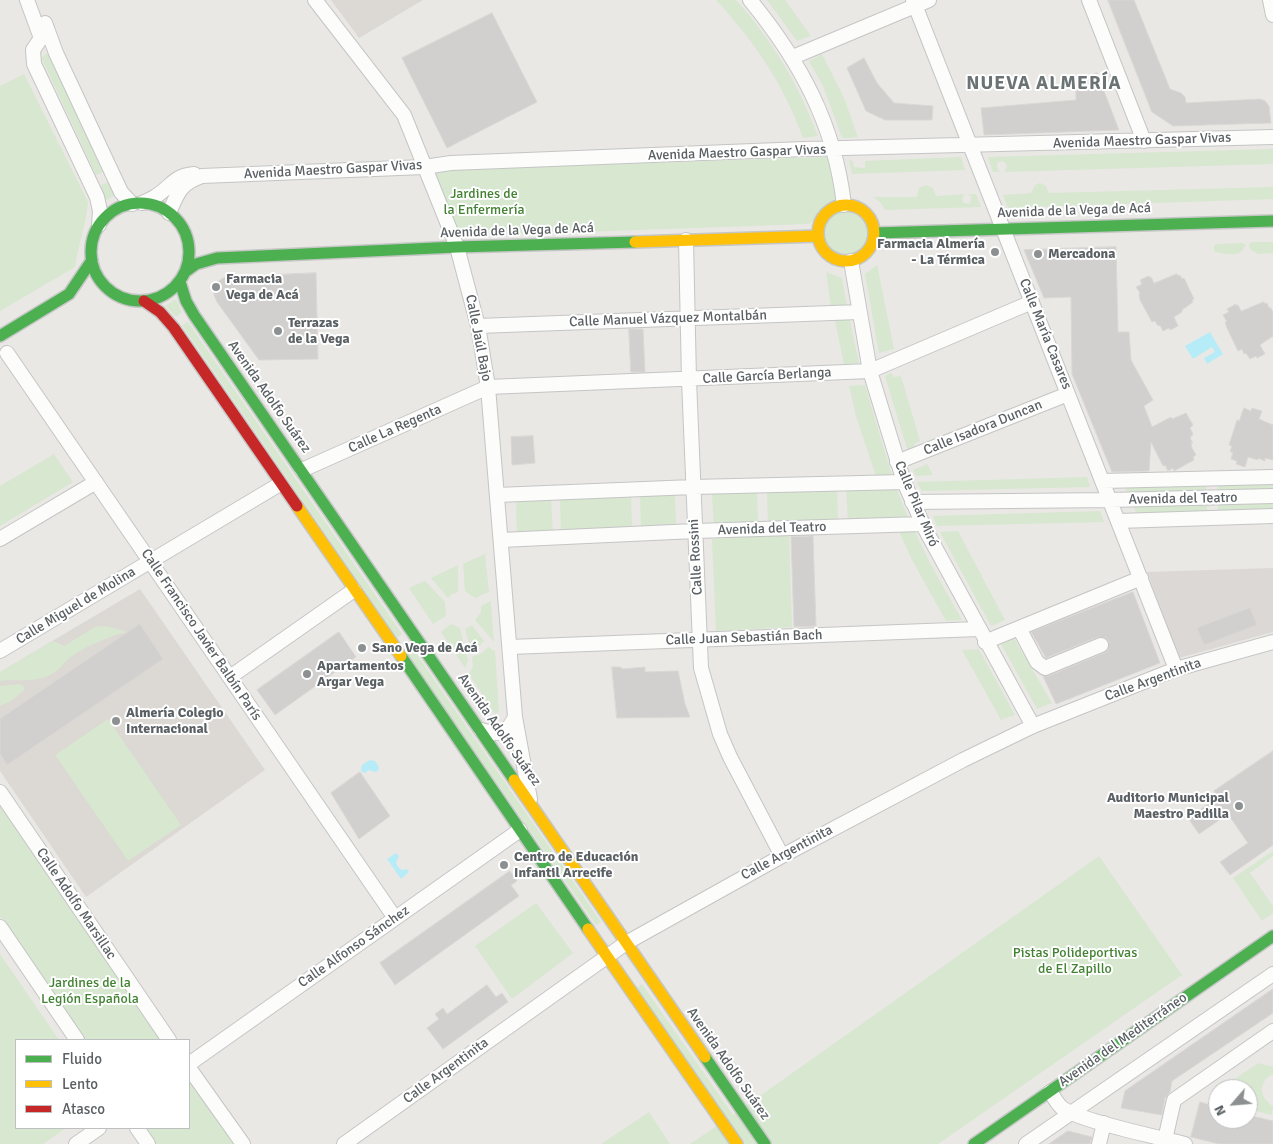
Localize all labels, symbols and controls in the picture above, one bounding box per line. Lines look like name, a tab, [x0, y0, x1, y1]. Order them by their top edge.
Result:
district label: NUEVA ALMERÍA	[965, 73, 1123, 95]
street label: Avenida Maestro Gaspar Vivas	[1053, 129, 1231, 153]
street label: Avenida Maestro Gaspar Vivas	[648, 141, 826, 165]
street label: Avenida Maestro Gaspar Vivas	[243, 157, 423, 183]
park label: Jardines de la Enfermería	[443, 186, 525, 218]
street label: Avenida de la Vega de Acá	[997, 200, 1151, 222]
street label: Avenida de la Vega de Acá	[440, 220, 594, 242]
place label: Farmacia Almería - La Térmica	[877, 236, 985, 268]
marker: Farmacia Almería - La Térmica	[989, 246, 1001, 258]
place label: Mercadona	[1048, 246, 1115, 262]
marker: Mercadona	[1032, 248, 1044, 260]
place label: Farmacia Vega de Acá	[226, 271, 299, 304]
street label: Calle María Casares	[1015, 276, 1075, 392]
marker: Farmacia Vega de Acá	[210, 281, 222, 293]
street label: Calle Jaúl Bajo	[461, 293, 495, 383]
street label: Calle Manuel Vázquez Montalbán	[569, 307, 767, 331]
place label: Terrazas de la Vega	[288, 315, 350, 348]
marker: Terrazas de la Vega	[272, 325, 284, 337]
street label: Avenida Adolfo Suárez	[224, 338, 314, 456]
street label: Calle García Berlanga	[702, 364, 832, 388]
street label: Calle Isadora Duncan	[921, 397, 1045, 459]
street label: Calle La Regenta	[346, 401, 444, 457]
street label: Calle Pilar Miró	[890, 458, 942, 550]
street label: Avenida del Teatro	[1128, 490, 1238, 508]
street label: Calle Rossini	[686, 518, 706, 596]
street label: Avenida del Teatro	[717, 519, 827, 539]
street label: Calle Francisco Javier Balbín París	[137, 546, 265, 724]
street label: Calle Miguel de Molina	[13, 564, 139, 648]
street label: Calle Juan Sebastián Bach	[665, 627, 823, 649]
place label: Sano Vega de Acá	[372, 640, 478, 656]
marker: Sano Vega de Acá	[356, 642, 368, 654]
street label: Calle Argentinita	[1103, 655, 1203, 705]
place label: Apartamentos Argar Vega	[317, 658, 404, 690]
marker: Apartamentos Argar Vega	[301, 668, 313, 680]
street label: Avenida Adolfo Suárez	[454, 671, 544, 789]
place label: Almería Colegio Internacional	[126, 705, 224, 738]
marker: Almería Colegio Internacional	[110, 715, 122, 727]
place label: Auditorio Municipal Maestro Padilla	[1107, 790, 1229, 822]
marker: Auditorio Municipal Maestro Padilla	[1233, 800, 1245, 812]
street label: Calle Argentinita	[738, 822, 836, 884]
street label: Calle Adolfo Marsillac	[32, 845, 120, 963]
place label: Centro de Educación Infantil Arrecife	[514, 849, 638, 882]
marker: Centro de Educación Infantil Arrecife	[498, 859, 510, 871]
street label: Calle Alfonso Sánchez	[295, 902, 413, 992]
park label: Pistas Polideportivas de El Zapillo	[1013, 945, 1137, 978]
park label: Jardines de la Legión Española	[41, 975, 139, 1008]
street label: Avenida del Mediterráneo	[1056, 989, 1190, 1091]
street label: Avenida Adolfo Suárez	[683, 1005, 773, 1123]
street label: Calle Argentinita	[400, 1034, 492, 1108]
legend	[15, 1039, 190, 1129]
text: Fluido	[62, 1050, 102, 1068]
text: Lento	[62, 1075, 98, 1093]
north arrow	[1208, 1079, 1258, 1129]
text: Atasco	[62, 1100, 105, 1118]
text: N	[1210, 1102, 1230, 1119]

